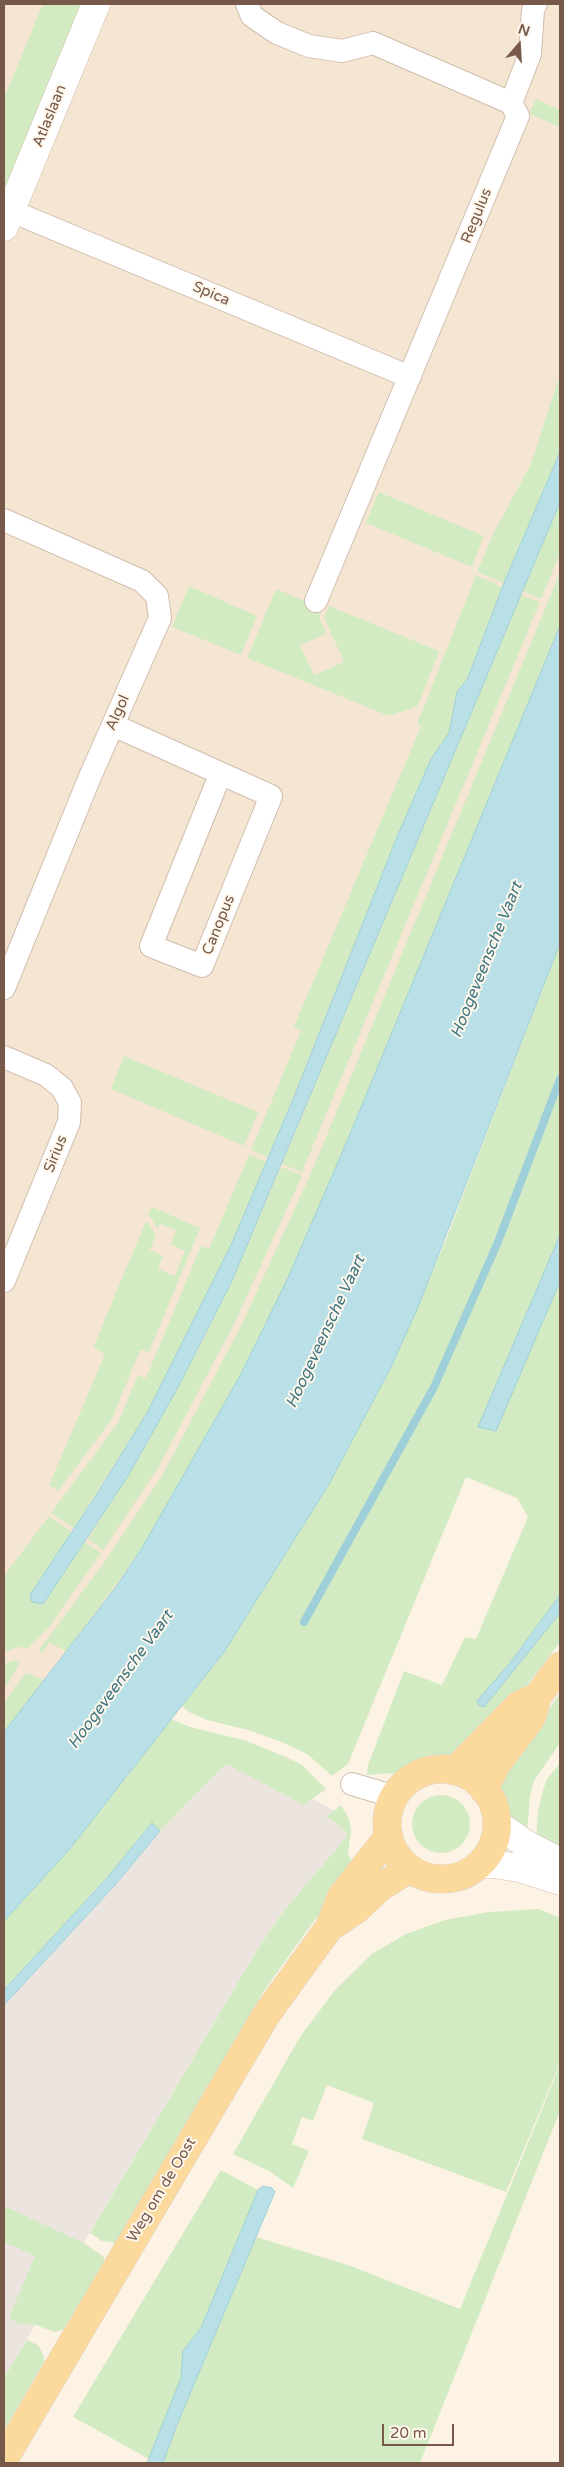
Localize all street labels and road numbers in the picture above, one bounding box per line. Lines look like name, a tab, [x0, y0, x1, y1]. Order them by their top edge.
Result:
street label: Atlaslaan	[29, 82, 71, 150]
street label: Regulus	[458, 186, 496, 246]
street label: Spica	[190, 278, 232, 310]
street label: Algol	[102, 692, 134, 734]
street label: Canopus	[199, 892, 239, 958]
street label: Sirius	[40, 1133, 72, 1175]
street label: Weg om de Oost	[124, 2134, 200, 2246]

